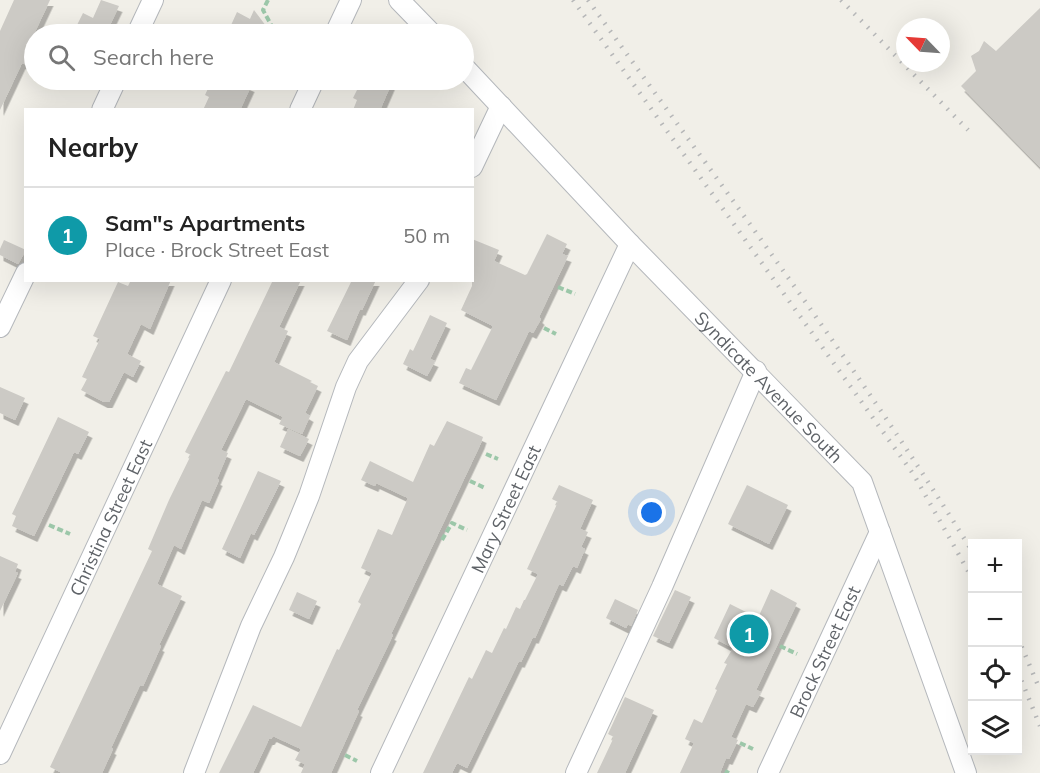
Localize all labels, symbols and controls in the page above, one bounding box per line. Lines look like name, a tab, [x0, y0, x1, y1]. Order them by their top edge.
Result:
north arrow	[896, 18, 950, 72]
search box	[24, 24, 474, 90]
icon: search	[45, 41, 78, 74]
text: Search here	[93, 43, 214, 71]
text: Nearby	[48, 131, 138, 164]
text: Sam"s Apartments	[105, 209, 305, 237]
text: 1	[62, 223, 74, 248]
text: 50 m	[403, 223, 450, 248]
text: Place · Brock Street East	[105, 237, 329, 262]
street label: Syndicate Avenue South	[690, 306, 848, 467]
street label: Christina Street East	[64, 435, 157, 599]
street label: Mary Street East	[465, 441, 545, 576]
your location	[637, 498, 666, 527]
map controls	[968, 539, 1022, 755]
button: +	[968, 539, 1022, 593]
street label: Brock Street East	[784, 582, 865, 721]
button: −	[968, 593, 1022, 647]
pin: 1	[730, 612, 768, 656]
button: locate	[968, 647, 1022, 701]
button: layers	[968, 701, 1022, 755]

